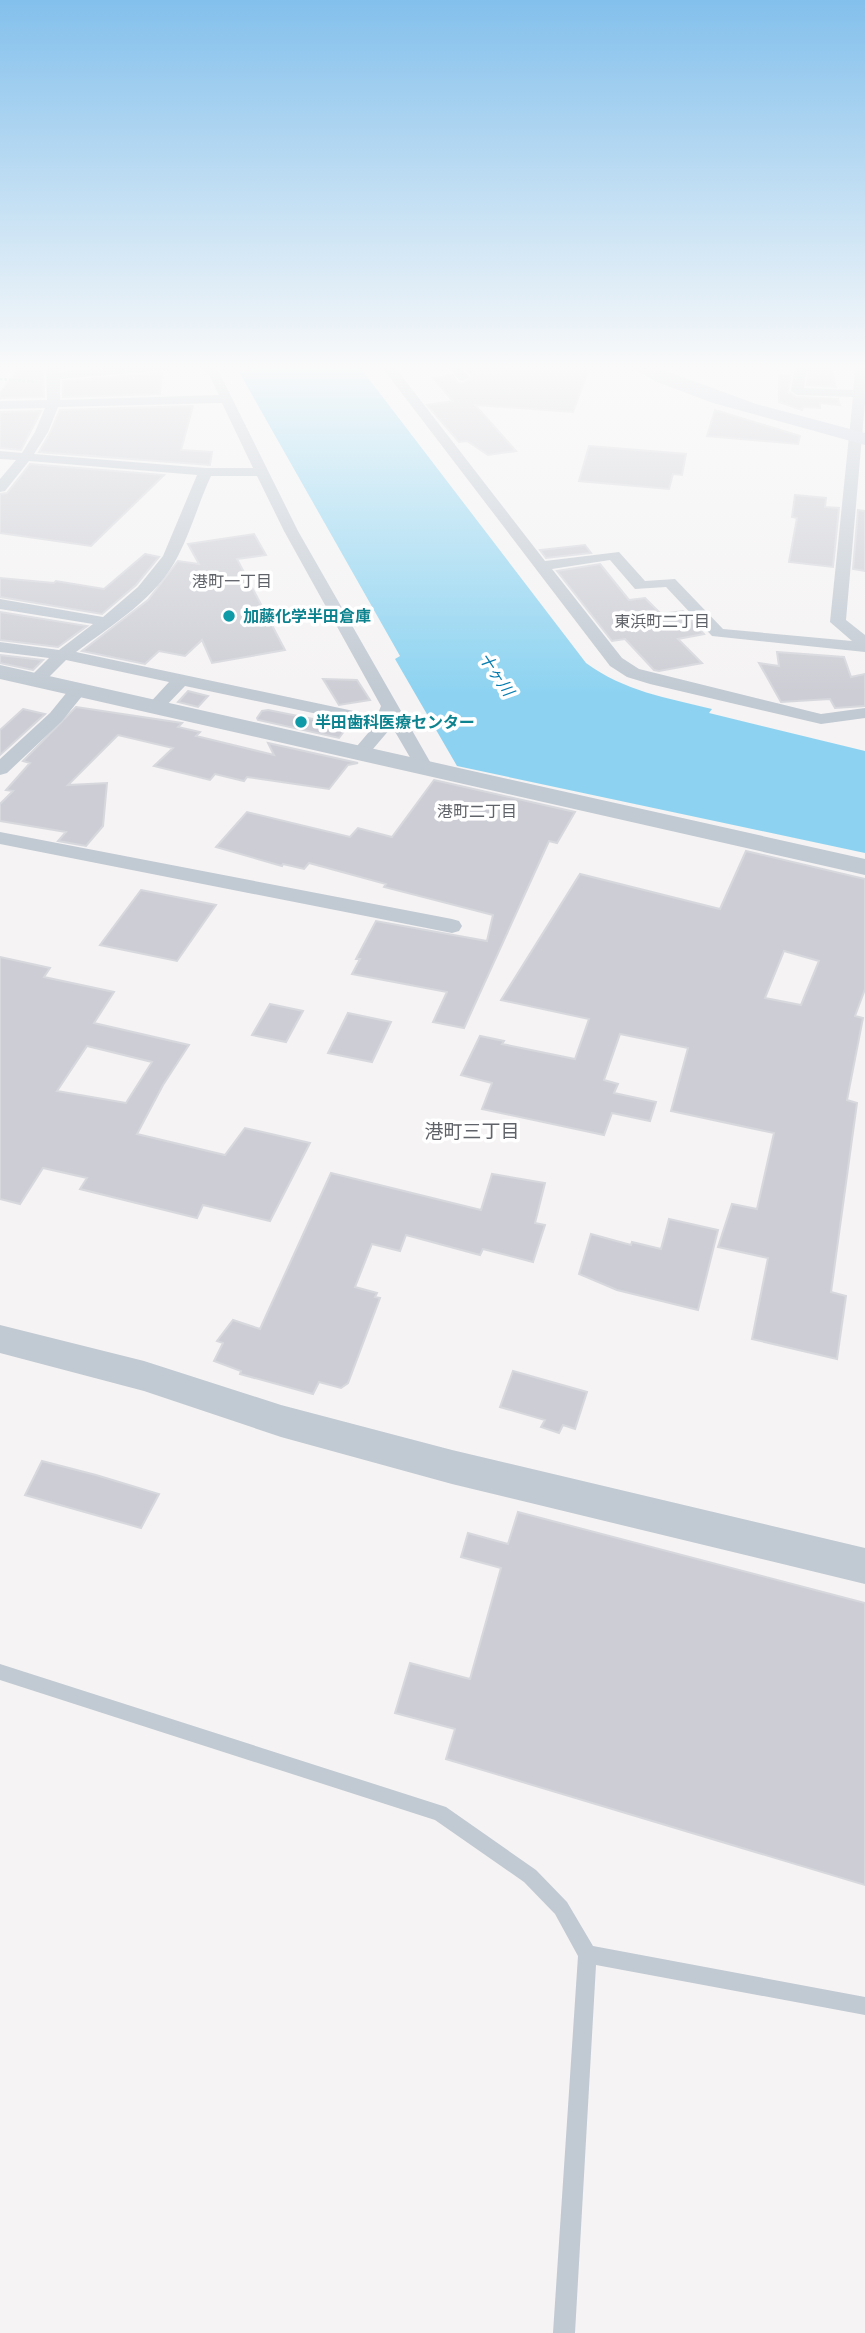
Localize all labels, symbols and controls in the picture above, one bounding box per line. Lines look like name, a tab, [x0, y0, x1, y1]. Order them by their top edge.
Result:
district label: 港町一丁目	[192, 572, 272, 591]
place label: 加藤化学半田倉庫	[243, 607, 371, 626]
marker: 加藤化学半田倉庫	[221, 608, 237, 624]
district label: 東浜町二丁目	[614, 612, 710, 631]
water label: 十ヶ川	[475, 649, 519, 701]
place label: 半田歯科医療センター	[315, 713, 475, 732]
marker: 半田歯科医療センター	[293, 714, 309, 730]
district label: 港町二丁目	[437, 802, 517, 821]
district label: 港町三丁目	[424, 1120, 520, 1143]

